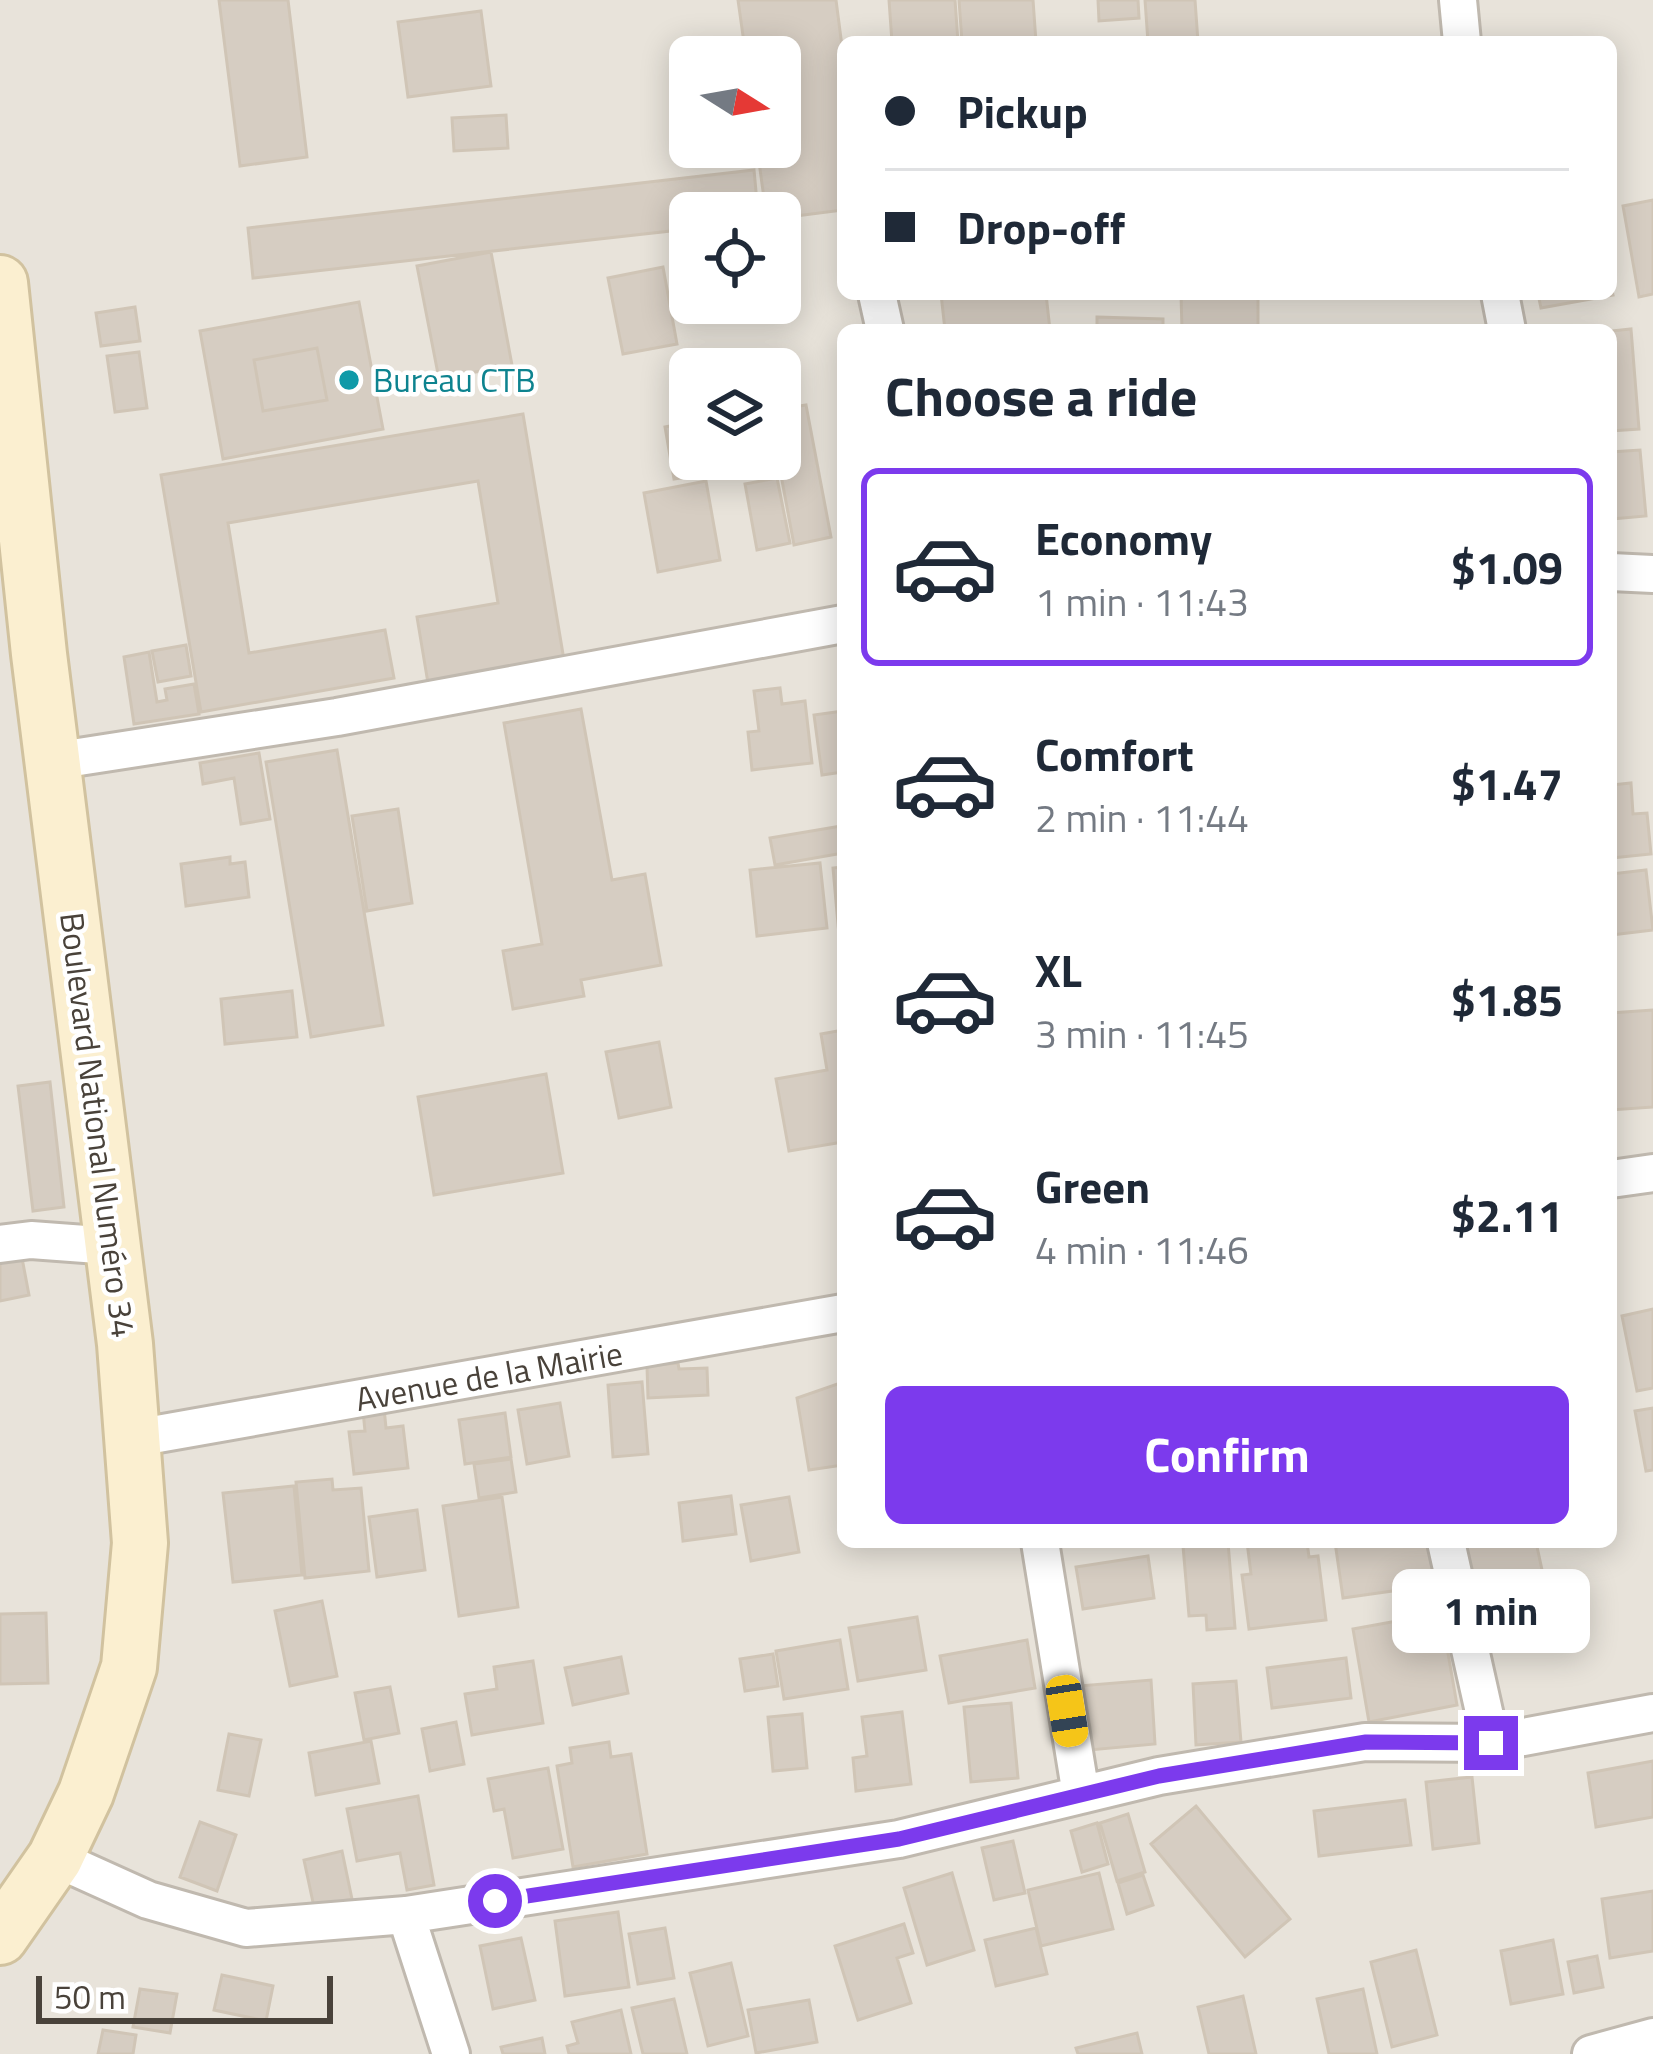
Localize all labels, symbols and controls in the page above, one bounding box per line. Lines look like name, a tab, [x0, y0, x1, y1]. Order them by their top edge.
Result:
north arrow	[669, 36, 801, 168]
map controls	[669, 36, 801, 480]
text: Pickup	[957, 77, 1088, 145]
button: locate	[669, 192, 801, 324]
text: Drop-off	[957, 193, 1125, 261]
button: layers	[669, 348, 801, 480]
place label: Bureau CTB	[373, 355, 536, 405]
text: Choose a ride	[885, 355, 1197, 437]
marker: Bureau CTB	[336, 367, 362, 393]
text: Economy	[1035, 504, 1212, 572]
icon: car	[891, 513, 999, 621]
text: $1.09	[1451, 533, 1563, 601]
text: 1 min · 11:43	[1035, 572, 1249, 631]
text: Comfort	[1035, 720, 1194, 788]
icon: car	[891, 729, 999, 837]
text: $1.47	[1451, 749, 1563, 817]
text: 2 min · 11:44	[1035, 788, 1249, 847]
street label: Boulevard National Numéro 34	[47, 909, 149, 1341]
text: XL	[1035, 936, 1082, 1004]
icon: car	[891, 945, 999, 1053]
text: $1.85	[1451, 965, 1563, 1033]
text: 3 min · 11:45	[1035, 1004, 1249, 1063]
text: Green	[1035, 1152, 1150, 1220]
icon: car	[891, 1161, 999, 1269]
text: $2.11	[1451, 1181, 1563, 1249]
text: 4 min · 11:46	[1035, 1220, 1249, 1279]
street label: Avenue de la Mairie	[352, 1328, 626, 1424]
button: Confirm	[885, 1386, 1569, 1524]
callout: 1 min	[1392, 1569, 1590, 1653]
text: 1 min	[1444, 1581, 1538, 1640]
car	[1044, 1673, 1090, 1749]
route end	[1464, 1716, 1518, 1770]
route start	[468, 1874, 522, 1928]
scale bar	[36, 1970, 333, 2023]
text: 50 m	[54, 1972, 126, 2022]

